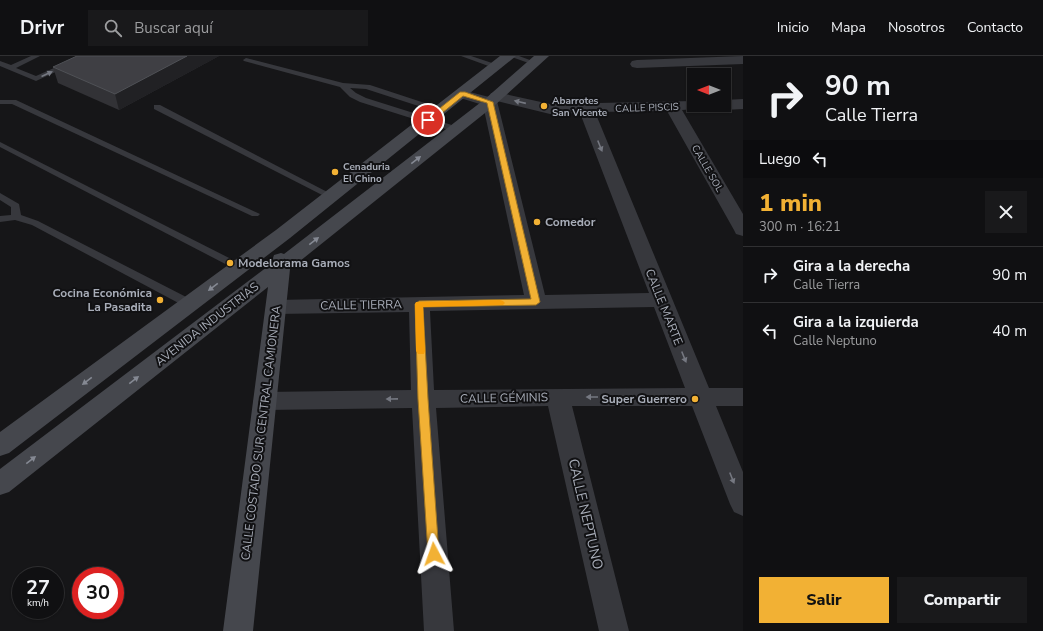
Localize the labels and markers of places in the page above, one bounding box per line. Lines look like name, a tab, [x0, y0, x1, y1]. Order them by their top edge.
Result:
place label: Abarrotes San Vicente	[552, 94, 608, 120]
marker: Abarrotes San Vicente	[539, 101, 549, 111]
pin	[411, 103, 445, 137]
place label: Cenaduria El Chino	[343, 160, 390, 186]
marker: Cenaduria El Chino	[330, 167, 340, 177]
place label: Comedor	[545, 214, 596, 230]
marker: Comedor	[532, 217, 542, 227]
place label: Modelorama Gamos	[238, 255, 350, 271]
marker: Modelorama Gamos	[225, 258, 235, 268]
place label: Cocina Económica La Pasadita	[53, 285, 152, 315]
marker: Cocina Económica La Pasadita	[155, 295, 165, 305]
place label: Super Guerrero	[601, 391, 687, 407]
marker: Super Guerrero	[690, 394, 700, 404]

